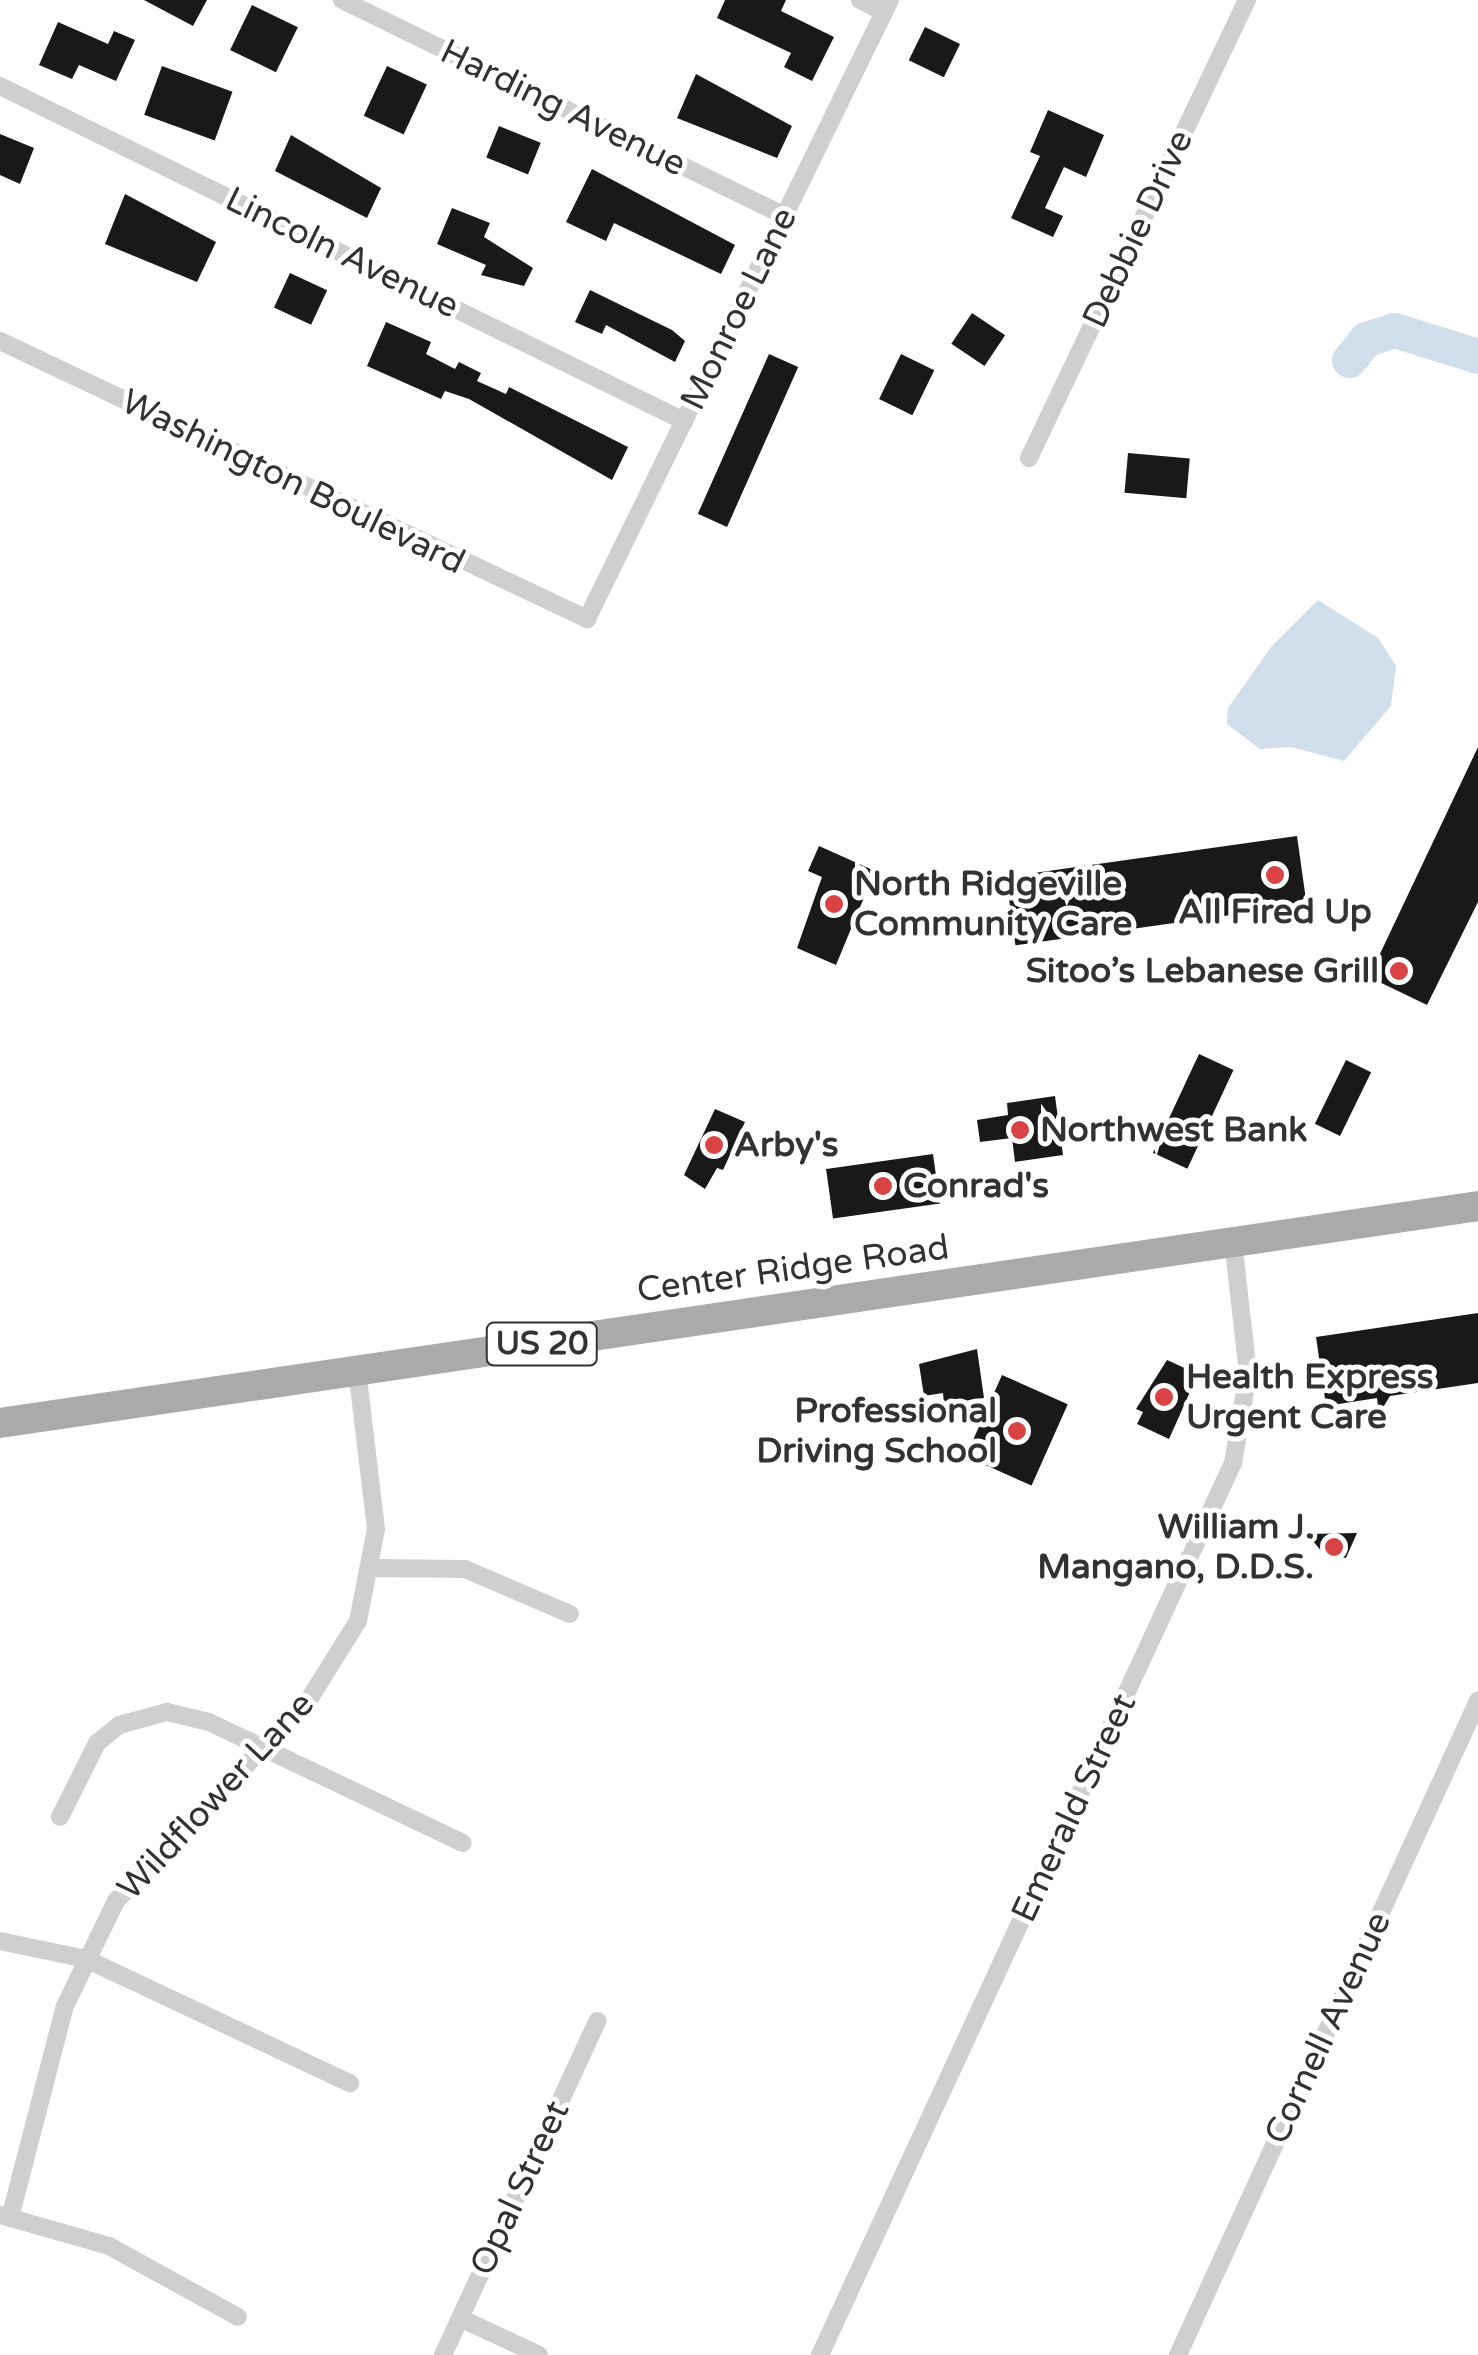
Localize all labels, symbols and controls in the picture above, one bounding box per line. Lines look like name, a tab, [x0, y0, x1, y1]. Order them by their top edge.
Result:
street label: Harding Avenue	[434, 30, 692, 186]
street label: Debbie Drive	[1074, 123, 1202, 335]
street label: Lincoln Avenue	[218, 178, 466, 328]
street label: Monroe Lane	[672, 201, 806, 417]
street label: Washington Boulevard	[115, 381, 471, 583]
place label: North Ridgeville Community Care	[854, 863, 1132, 945]
marker: All Fired Up	[1264, 864, 1286, 886]
place label: All Fired Up	[1178, 891, 1372, 933]
marker: North Ridgeville Community Care	[823, 893, 845, 915]
place label: Sitoo’s Lebanese Grill	[1026, 950, 1379, 992]
marker: Sitoo’s Lebanese Grill	[1388, 960, 1410, 982]
place label: Northwest Bank	[1040, 1109, 1307, 1151]
marker: Northwest Bank	[1009, 1119, 1031, 1141]
place label: Arby's	[734, 1124, 839, 1166]
marker: Arby's	[703, 1134, 725, 1156]
place label: Conrad's	[903, 1165, 1049, 1207]
marker: Conrad's	[872, 1175, 894, 1197]
street label: Center Ridge Road	[634, 1226, 952, 1312]
road number: US 20	[484, 1317, 600, 1371]
place label: Health Express Urgent Care	[1186, 1356, 1434, 1438]
marker: Health Express Urgent Care	[1151, 1384, 1177, 1410]
place label: Professional Driving School	[756, 1390, 997, 1472]
marker: Professional Driving School	[1006, 1420, 1028, 1442]
place label: William J. Mangano, D.D.S.	[1037, 1506, 1314, 1588]
marker: William J. Mangano, D.D.S.	[1323, 1536, 1345, 1558]
street label: Wildflower Lane	[109, 1683, 323, 1909]
street label: Emerald Street	[1003, 1687, 1145, 1929]
street label: Cornell Avenue	[1256, 1905, 1400, 2151]
street label: Opal Street	[461, 2094, 579, 2282]

